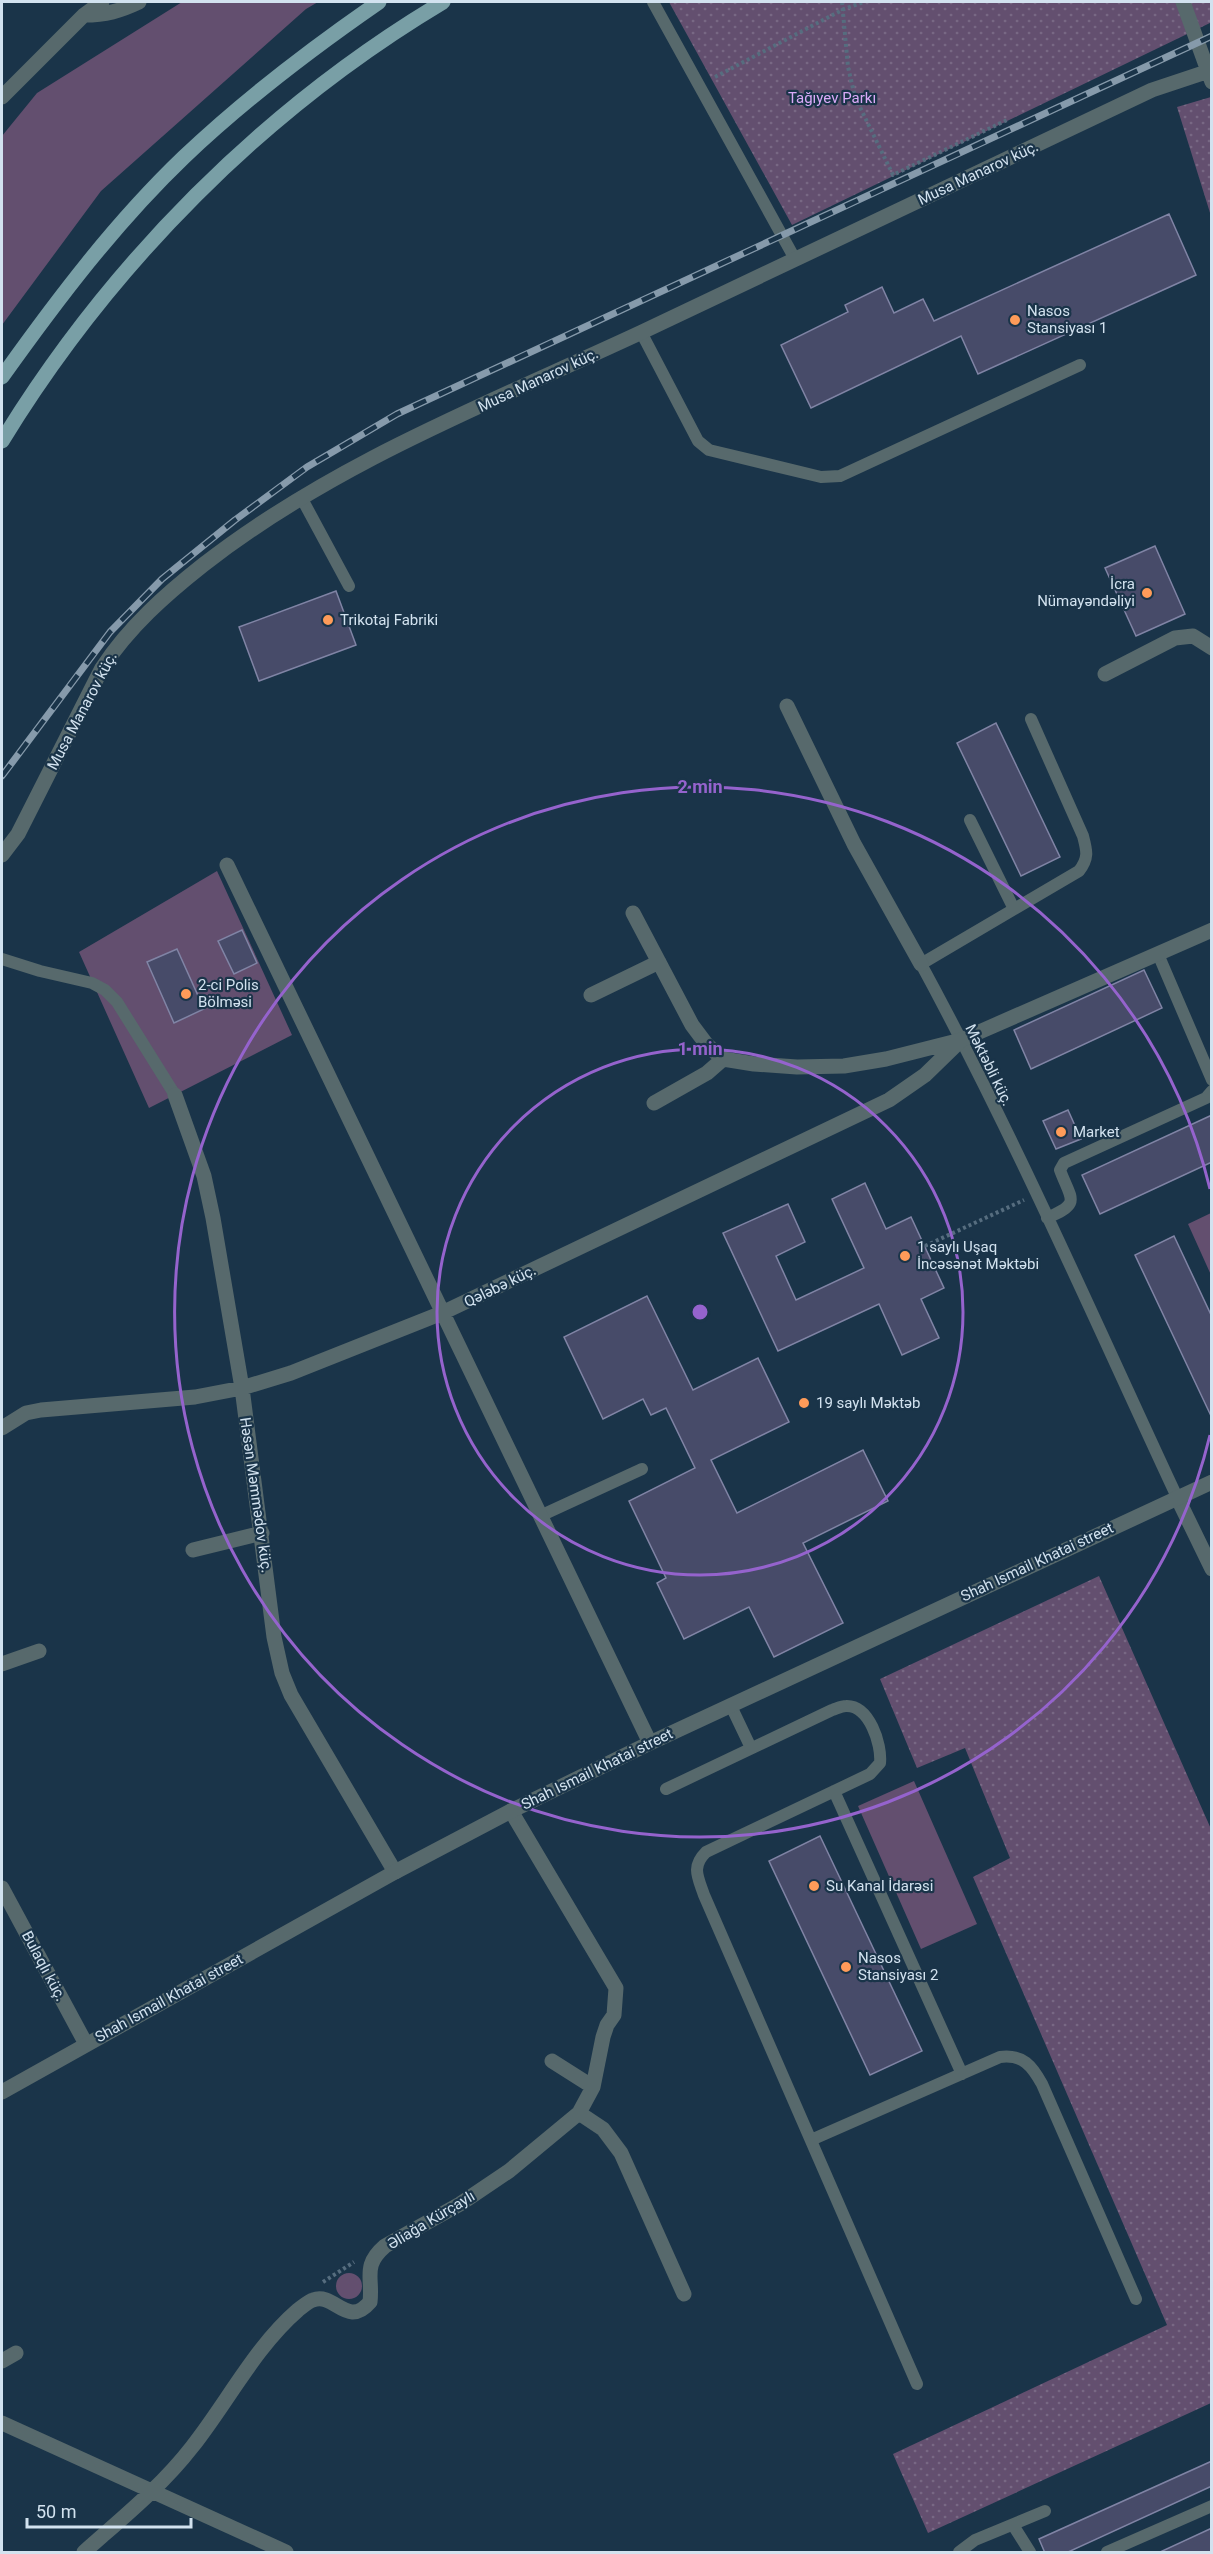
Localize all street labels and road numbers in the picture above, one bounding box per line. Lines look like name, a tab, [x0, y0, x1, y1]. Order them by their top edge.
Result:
street label: Musa Manarov küç.	[915, 137, 1041, 209]
street label: Musa Manarov küç.	[475, 344, 601, 416]
street label: Musa Manarov küç.	[43, 649, 121, 773]
street label: Məktəbli küç.	[962, 1021, 1016, 1109]
street label: Qələbə küç.	[461, 1261, 539, 1311]
street label: Həsən Məmmədov küç.	[236, 1416, 276, 1574]
street label: Shah Ismail Khatai street	[958, 1519, 1116, 1605]
street label: Shah Ismail Khatai street	[518, 1724, 676, 1814]
street label: Bulaqlı küç.	[18, 1928, 70, 2004]
street label: Shah Ismail Khatai street	[92, 1950, 246, 2046]
street label: Əliağa Kürçaylı	[384, 2187, 478, 2253]

